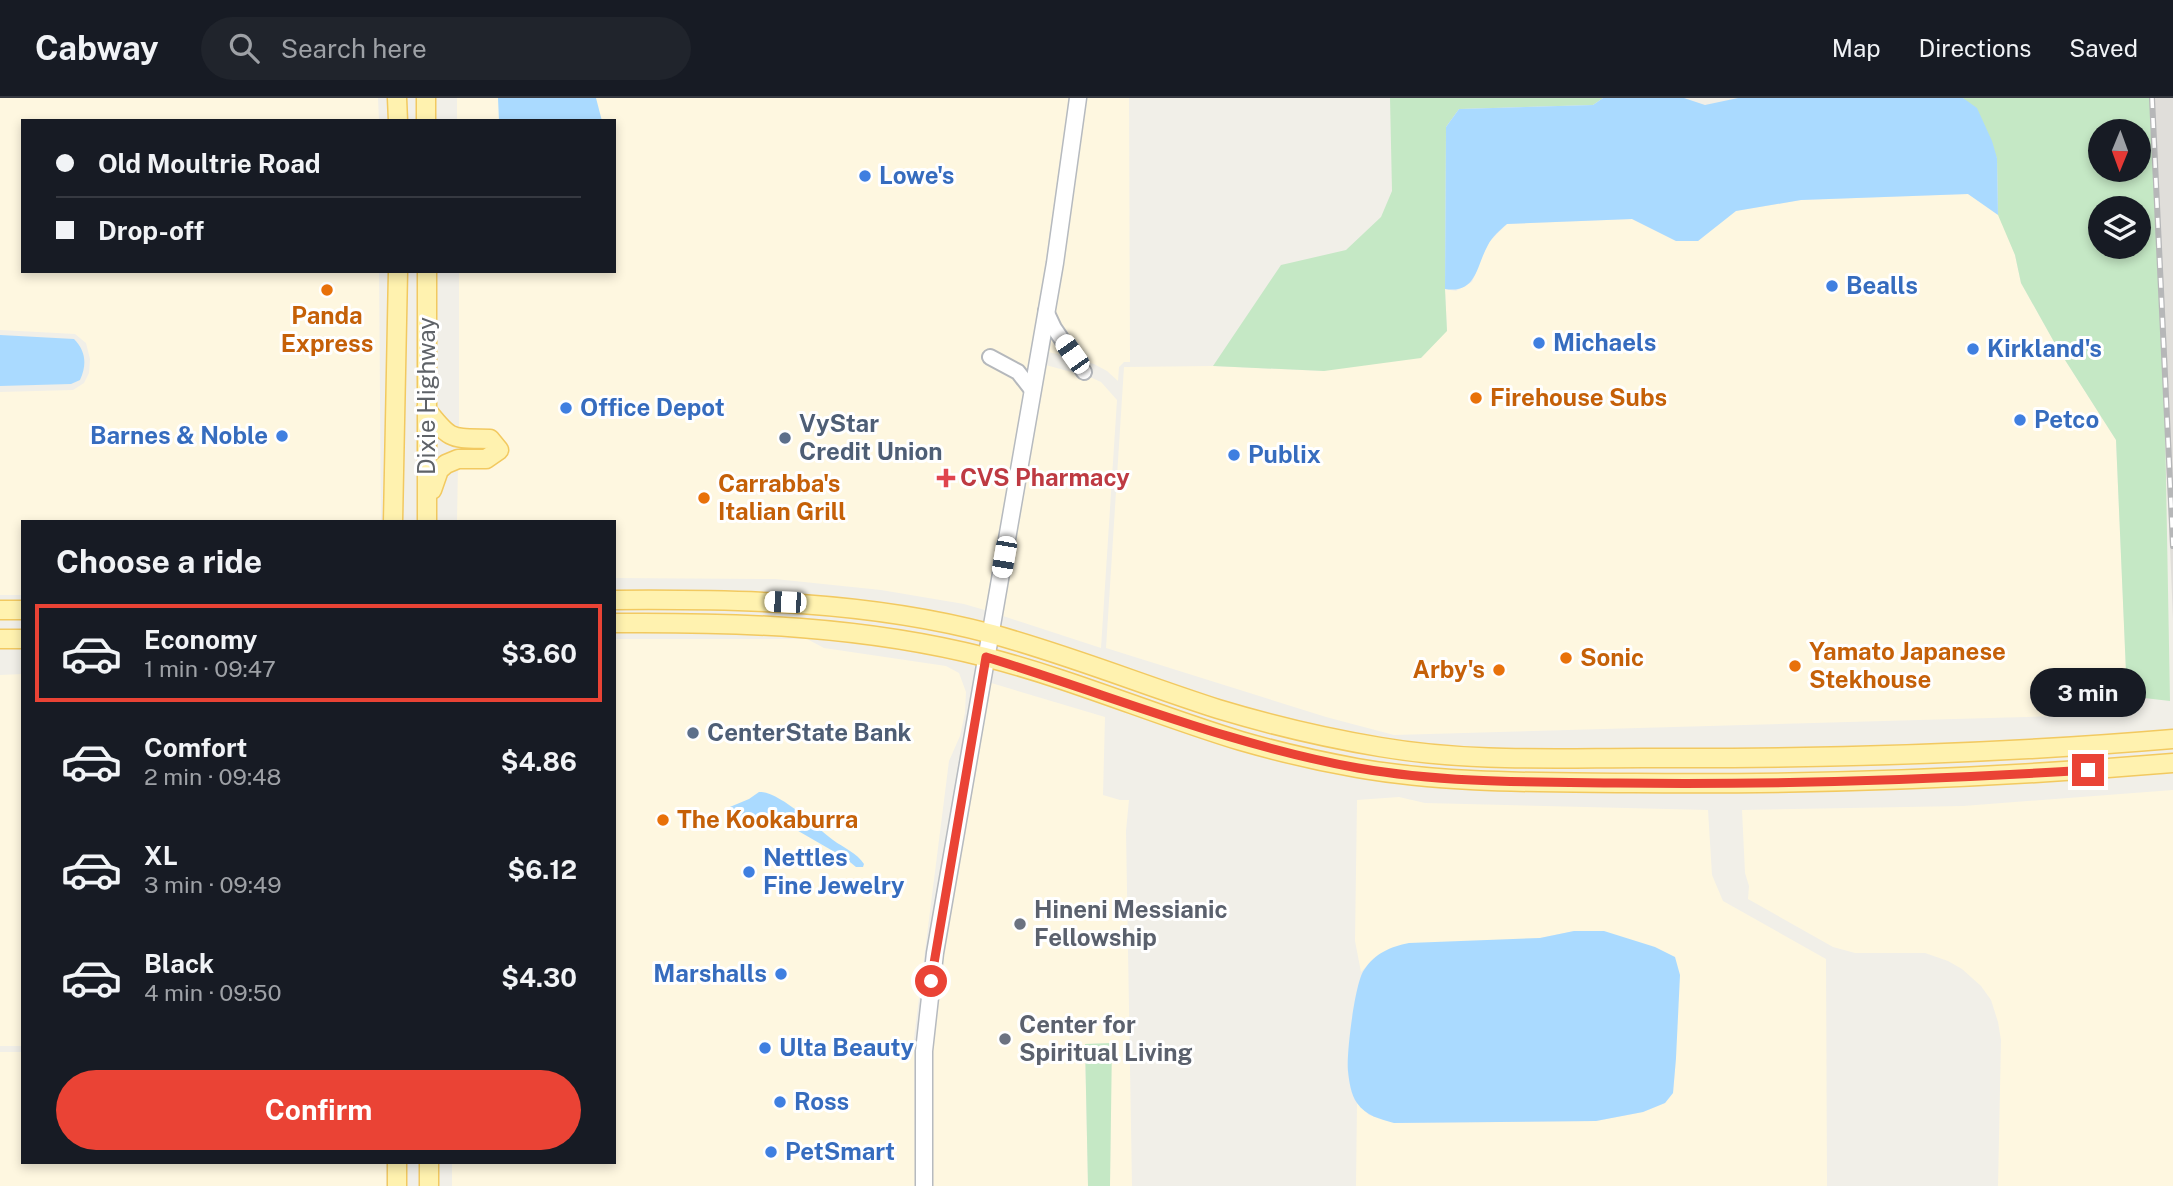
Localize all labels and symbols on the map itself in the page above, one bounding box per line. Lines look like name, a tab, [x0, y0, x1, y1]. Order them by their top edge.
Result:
north arrow	[2088, 119, 2151, 182]
place label: Lowe's	[879, 161, 955, 189]
marker: Lowe's	[857, 168, 873, 184]
place label: Bealls	[1846, 271, 1918, 299]
marker: Bealls	[1824, 278, 1840, 294]
marker: Panda Express	[319, 282, 335, 298]
place label: Panda Express	[281, 301, 373, 357]
street label: Dixie Highway	[412, 317, 440, 475]
place label: Michaels	[1553, 328, 1656, 356]
car	[1052, 331, 1093, 377]
place label: Kirkland's	[1987, 334, 2102, 362]
marker: Michaels	[1531, 335, 1547, 351]
marker: Kirkland's	[1965, 341, 1981, 357]
place label: Firehouse Subs	[1490, 383, 1667, 411]
marker: Firehouse Subs	[1468, 390, 1484, 406]
place label: Office Depot	[580, 393, 725, 421]
marker: Office Depot	[558, 400, 574, 416]
place label: Petco	[2034, 405, 2099, 433]
place label: VyStar Credit Union	[799, 409, 942, 465]
marker: Petco	[2012, 412, 2028, 428]
place label: Barnes & Noble	[90, 421, 268, 449]
marker: Barnes & Noble	[274, 428, 290, 444]
marker: VyStar Credit Union	[777, 430, 793, 446]
place label: Publix	[1248, 440, 1321, 468]
marker: Publix	[1226, 447, 1242, 463]
place label: CVS Pharmacy	[960, 463, 1130, 491]
place label: Carrabba's Italian Grill	[718, 469, 846, 525]
marker: CVS Pharmacy	[938, 470, 954, 486]
marker: Carrabba's Italian Grill	[696, 490, 712, 506]
car	[991, 534, 1018, 580]
car	[764, 591, 807, 613]
place label: Yamato Japanese Stekhouse	[1809, 637, 2006, 693]
place label: Sonic	[1580, 643, 1644, 671]
marker: Sonic	[1558, 650, 1574, 666]
place label: Arby's	[1412, 655, 1485, 683]
marker: Yamato Japanese Stekhouse	[1787, 658, 1803, 674]
marker: Arby's	[1491, 662, 1507, 678]
callout: 3 min	[2030, 668, 2146, 718]
place label: CenterState Bank	[707, 718, 912, 746]
marker: CenterState Bank	[685, 725, 701, 741]
route end	[2072, 754, 2104, 786]
place label: The Kookaburra	[677, 805, 858, 833]
marker: The Kookaburra	[655, 812, 671, 828]
place label: Nettles Fine Jewelry	[763, 843, 905, 899]
marker: Nettles Fine Jewelry	[741, 864, 757, 880]
place label: Hineni Messianic Fellowship	[1034, 895, 1228, 951]
marker: Hineni Messianic Fellowship	[1012, 916, 1028, 932]
place label: Marshalls	[653, 959, 767, 987]
route start	[915, 965, 947, 997]
marker: Marshalls	[773, 966, 789, 982]
place label: Center for Spiritual Living	[1019, 1010, 1193, 1066]
marker: Center for Spiritual Living	[997, 1031, 1013, 1047]
place label: Ulta Beauty	[779, 1033, 915, 1061]
marker: Ulta Beauty	[757, 1040, 773, 1056]
place label: Ross	[794, 1087, 849, 1115]
marker: Ross	[772, 1094, 788, 1110]
place label: PetSmart	[785, 1137, 895, 1165]
marker: PetSmart	[763, 1144, 779, 1160]

